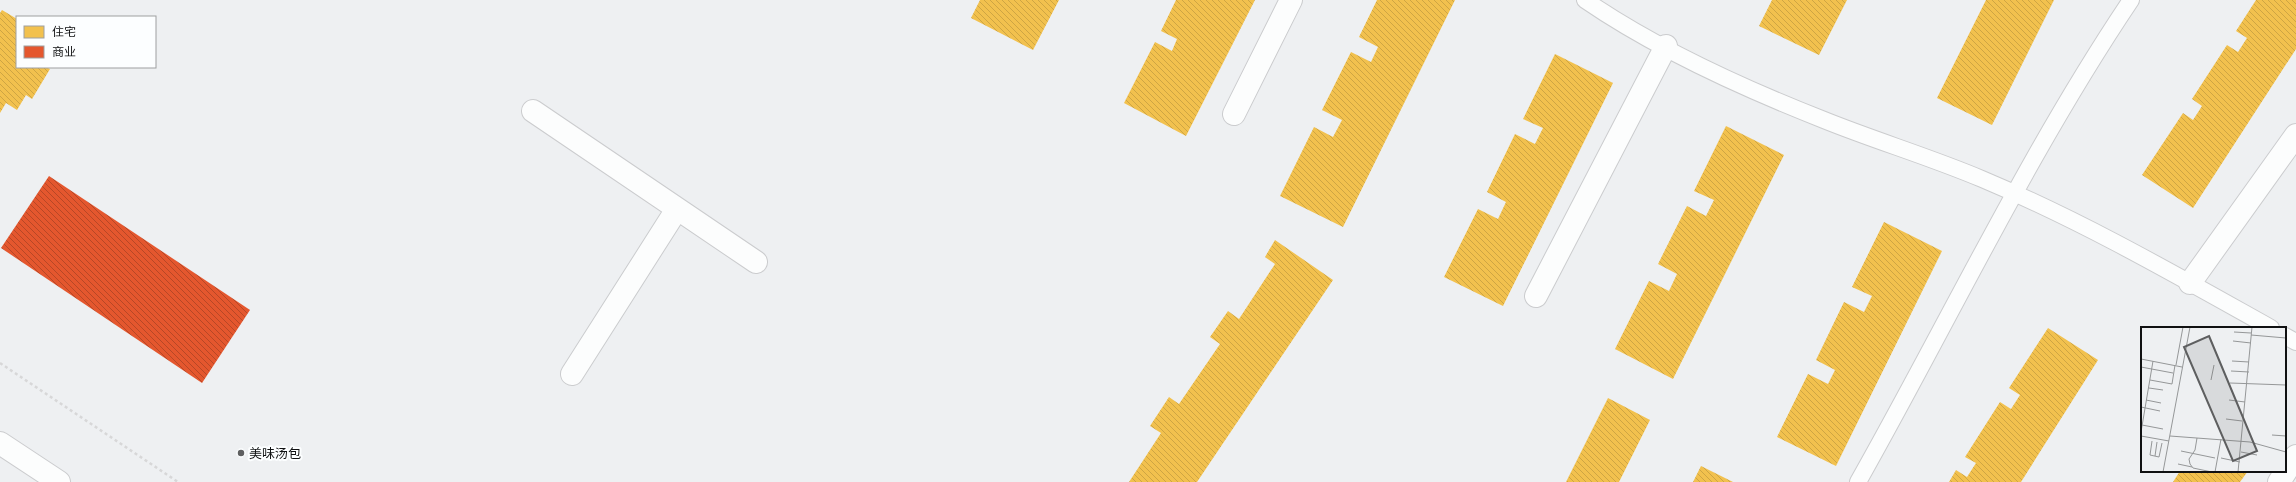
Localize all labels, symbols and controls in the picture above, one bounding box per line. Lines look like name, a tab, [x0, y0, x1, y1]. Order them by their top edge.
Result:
legend	[16, 16, 156, 68]
text: 住宅	[52, 25, 76, 39]
text: 商业	[52, 45, 76, 59]
inset map	[2141, 327, 2286, 472]
place label: 美味汤包	[249, 446, 301, 461]
marker: 美味汤包	[236, 448, 246, 458]

